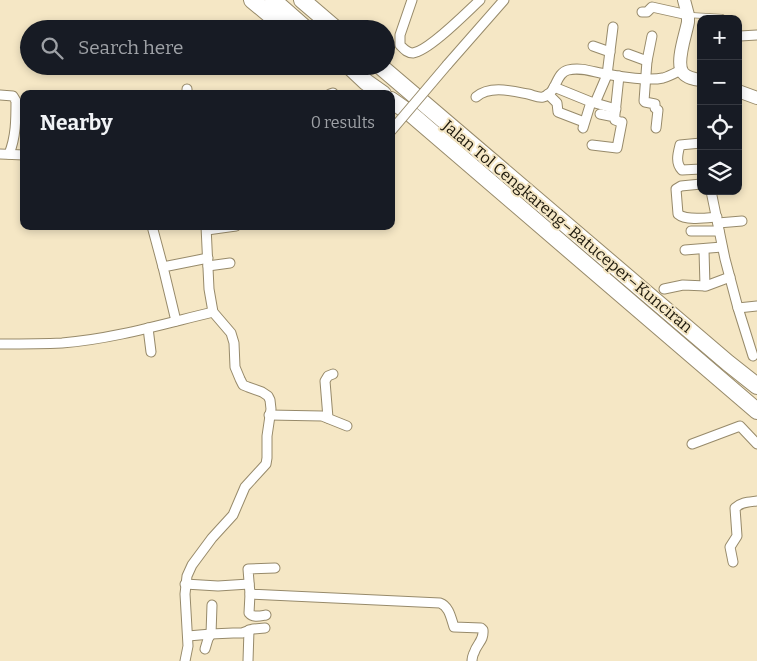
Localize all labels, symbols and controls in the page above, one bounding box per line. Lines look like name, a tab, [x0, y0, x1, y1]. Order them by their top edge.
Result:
map controls	[697, 15, 742, 195]
button: +	[697, 15, 742, 60]
search box	[20, 20, 395, 75]
icon: search	[38, 34, 66, 62]
text: Search here	[78, 36, 183, 59]
button: −	[697, 60, 742, 105]
button: locate	[697, 105, 742, 150]
text: Nearby	[40, 110, 113, 136]
text: 0 results	[311, 113, 375, 132]
street label: Jalan Tol Cengkareng–Batuceper–Kunciran	[438, 115, 697, 337]
button: layers	[697, 150, 742, 195]

